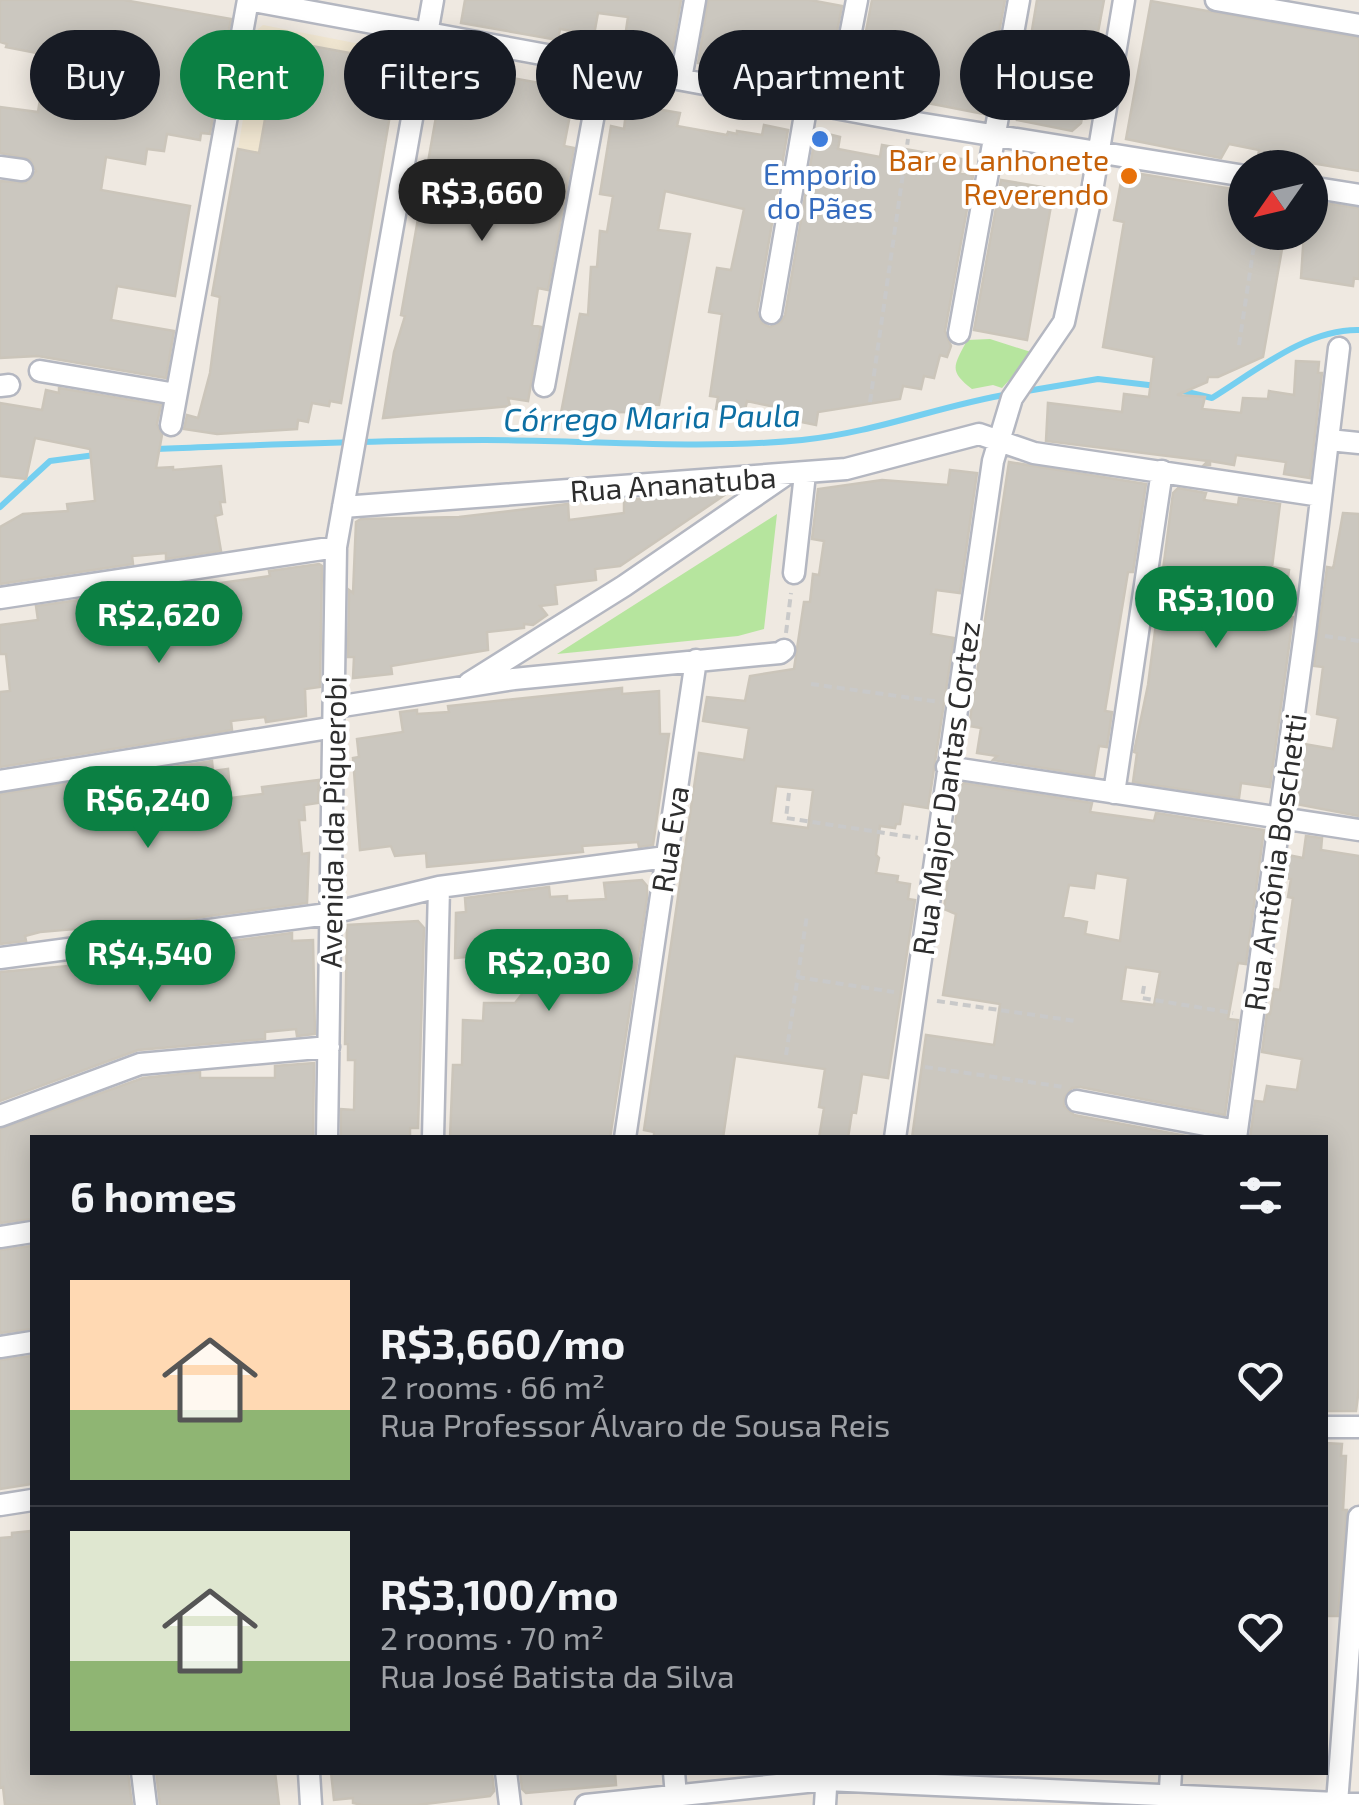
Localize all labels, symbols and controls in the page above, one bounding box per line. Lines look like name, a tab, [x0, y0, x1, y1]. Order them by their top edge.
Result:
chip: Buy	[30, 30, 160, 120]
chip: Rent	[180, 30, 324, 120]
chip: Filters	[344, 30, 516, 120]
chip: New	[536, 30, 678, 120]
chip: Apartment	[698, 30, 940, 120]
chip: House	[960, 30, 1130, 120]
marker: Emporio do Pães	[809, 128, 831, 150]
place label: Bar e Lanhonete Reverendo	[888, 141, 1109, 211]
north arrow	[1228, 150, 1328, 250]
map controls	[1228, 150, 1328, 250]
place label: Emporio do Pães	[763, 155, 877, 225]
pin: R$3,660	[390, 159, 574, 244]
marker: Bar e Lanhonete Reverendo	[1118, 165, 1140, 187]
text: R$3,660	[420, 172, 544, 210]
water label: Córrego Maria Paula	[503, 394, 801, 439]
street label: Rua Ananatuba	[569, 458, 777, 508]
pin: R$3,100	[1124, 566, 1308, 651]
text: R$3,100	[1157, 579, 1275, 617]
pin: R$2,620	[67, 581, 251, 666]
text: R$2,620	[97, 594, 221, 632]
street label: Rua Major Dantas Cortez	[904, 619, 986, 957]
street label: Avenida Ida Piquerobi	[311, 676, 353, 968]
street label: Rua Antônia Boschetti	[1235, 711, 1313, 1013]
pin: R$6,240	[56, 766, 240, 851]
text: R$6,240	[85, 779, 211, 817]
street label: Rua Eva	[643, 783, 695, 895]
pin: R$4,540	[58, 920, 242, 1005]
pin: R$2,030	[457, 929, 641, 1014]
text: R$4,540	[87, 933, 213, 971]
text: R$2,030	[487, 942, 611, 980]
icon: filters	[1233, 1168, 1288, 1223]
text: 6 homes	[70, 1170, 237, 1220]
text: R$3,660/mo	[380, 1317, 625, 1367]
icon: home	[150, 1320, 270, 1440]
icon: heart	[1233, 1353, 1288, 1408]
text: 2 rooms · 66 m²	[380, 1367, 605, 1405]
text: Rua Professor Álvaro de Sousa Reis	[380, 1405, 890, 1443]
text: R$3,100/mo	[380, 1568, 618, 1618]
icon: home	[150, 1571, 270, 1691]
icon: heart	[1233, 1604, 1288, 1659]
text: 2 rooms · 70 m²	[380, 1618, 604, 1656]
text: Rua José Batista da Silva	[380, 1656, 735, 1694]

